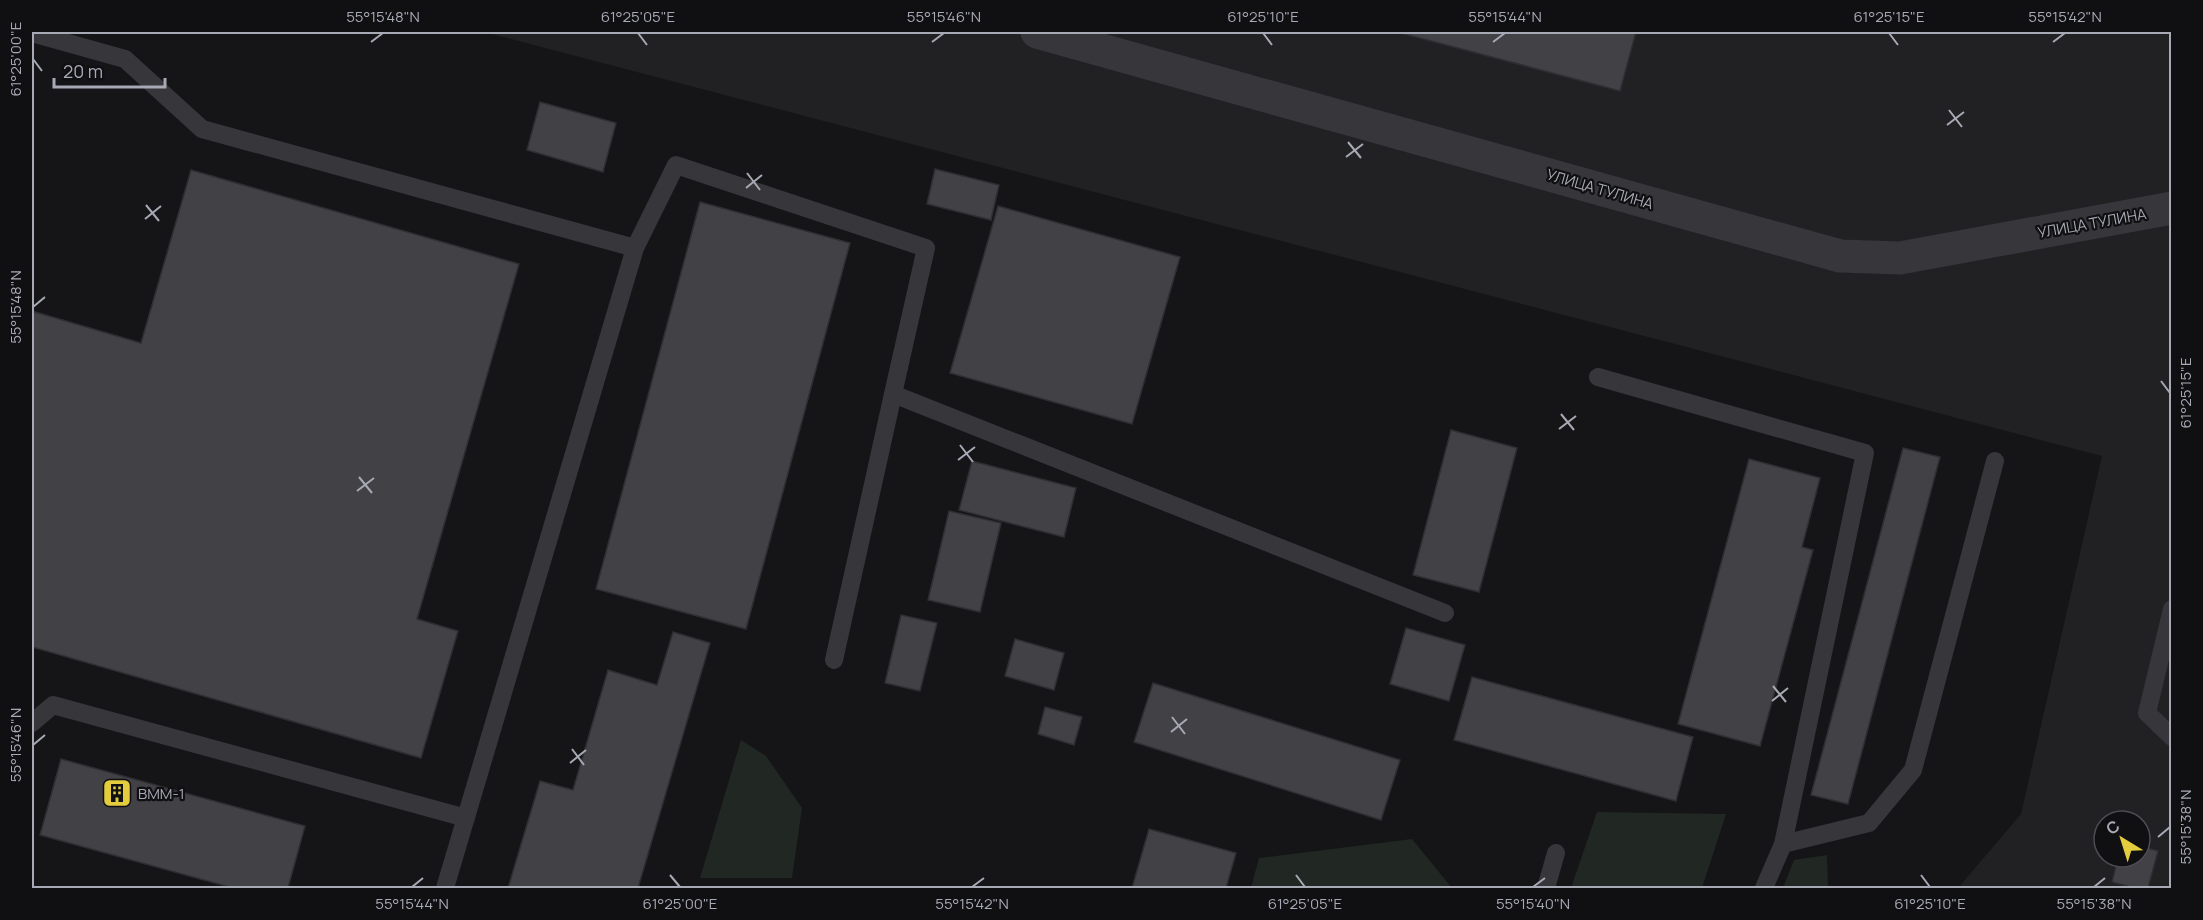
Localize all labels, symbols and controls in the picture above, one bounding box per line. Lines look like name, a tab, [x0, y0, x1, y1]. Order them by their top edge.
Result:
text: 55°15'48"N	[346, 6, 420, 27]
text: 61°25'05"E	[601, 6, 675, 27]
text: 55°15'46"N	[907, 6, 981, 27]
text: 61°25'10"E	[1227, 6, 1299, 27]
text: 55°15'44"N	[1468, 6, 1542, 27]
text: 61°25'15"E	[1853, 6, 1925, 27]
text: 55°15'42"N	[2028, 6, 2102, 27]
text: 61°25'00"E	[5, 22, 26, 96]
scale bar	[54, 51, 165, 89]
text: 20 m	[63, 59, 103, 83]
street label: УЛИЦА ТУЛИНА	[1544, 164, 1656, 214]
street label: УЛИЦА ТУЛИНА	[2036, 203, 2149, 243]
text: 55°15'48"N	[5, 270, 26, 344]
text: 61°25'15"E	[2175, 357, 2196, 429]
text: 55°15'46"N	[5, 708, 26, 782]
building icon: ВММ-1	[101, 777, 133, 809]
place label: ВММ-1	[138, 783, 185, 804]
text: 55°15'38"N	[2175, 790, 2196, 864]
north arrow	[2092, 809, 2152, 869]
text: С	[2101, 815, 2124, 839]
text: 55°15'44"N	[375, 893, 449, 914]
text: 61°25'00"E	[643, 893, 717, 914]
text: 55°15'42"N	[935, 893, 1009, 914]
text: 61°25'05"E	[1268, 893, 1342, 914]
text: 55°15'40"N	[1496, 893, 1570, 914]
text: 61°25'10"E	[1894, 893, 1966, 914]
text: 55°15'38"N	[2057, 893, 2131, 914]

